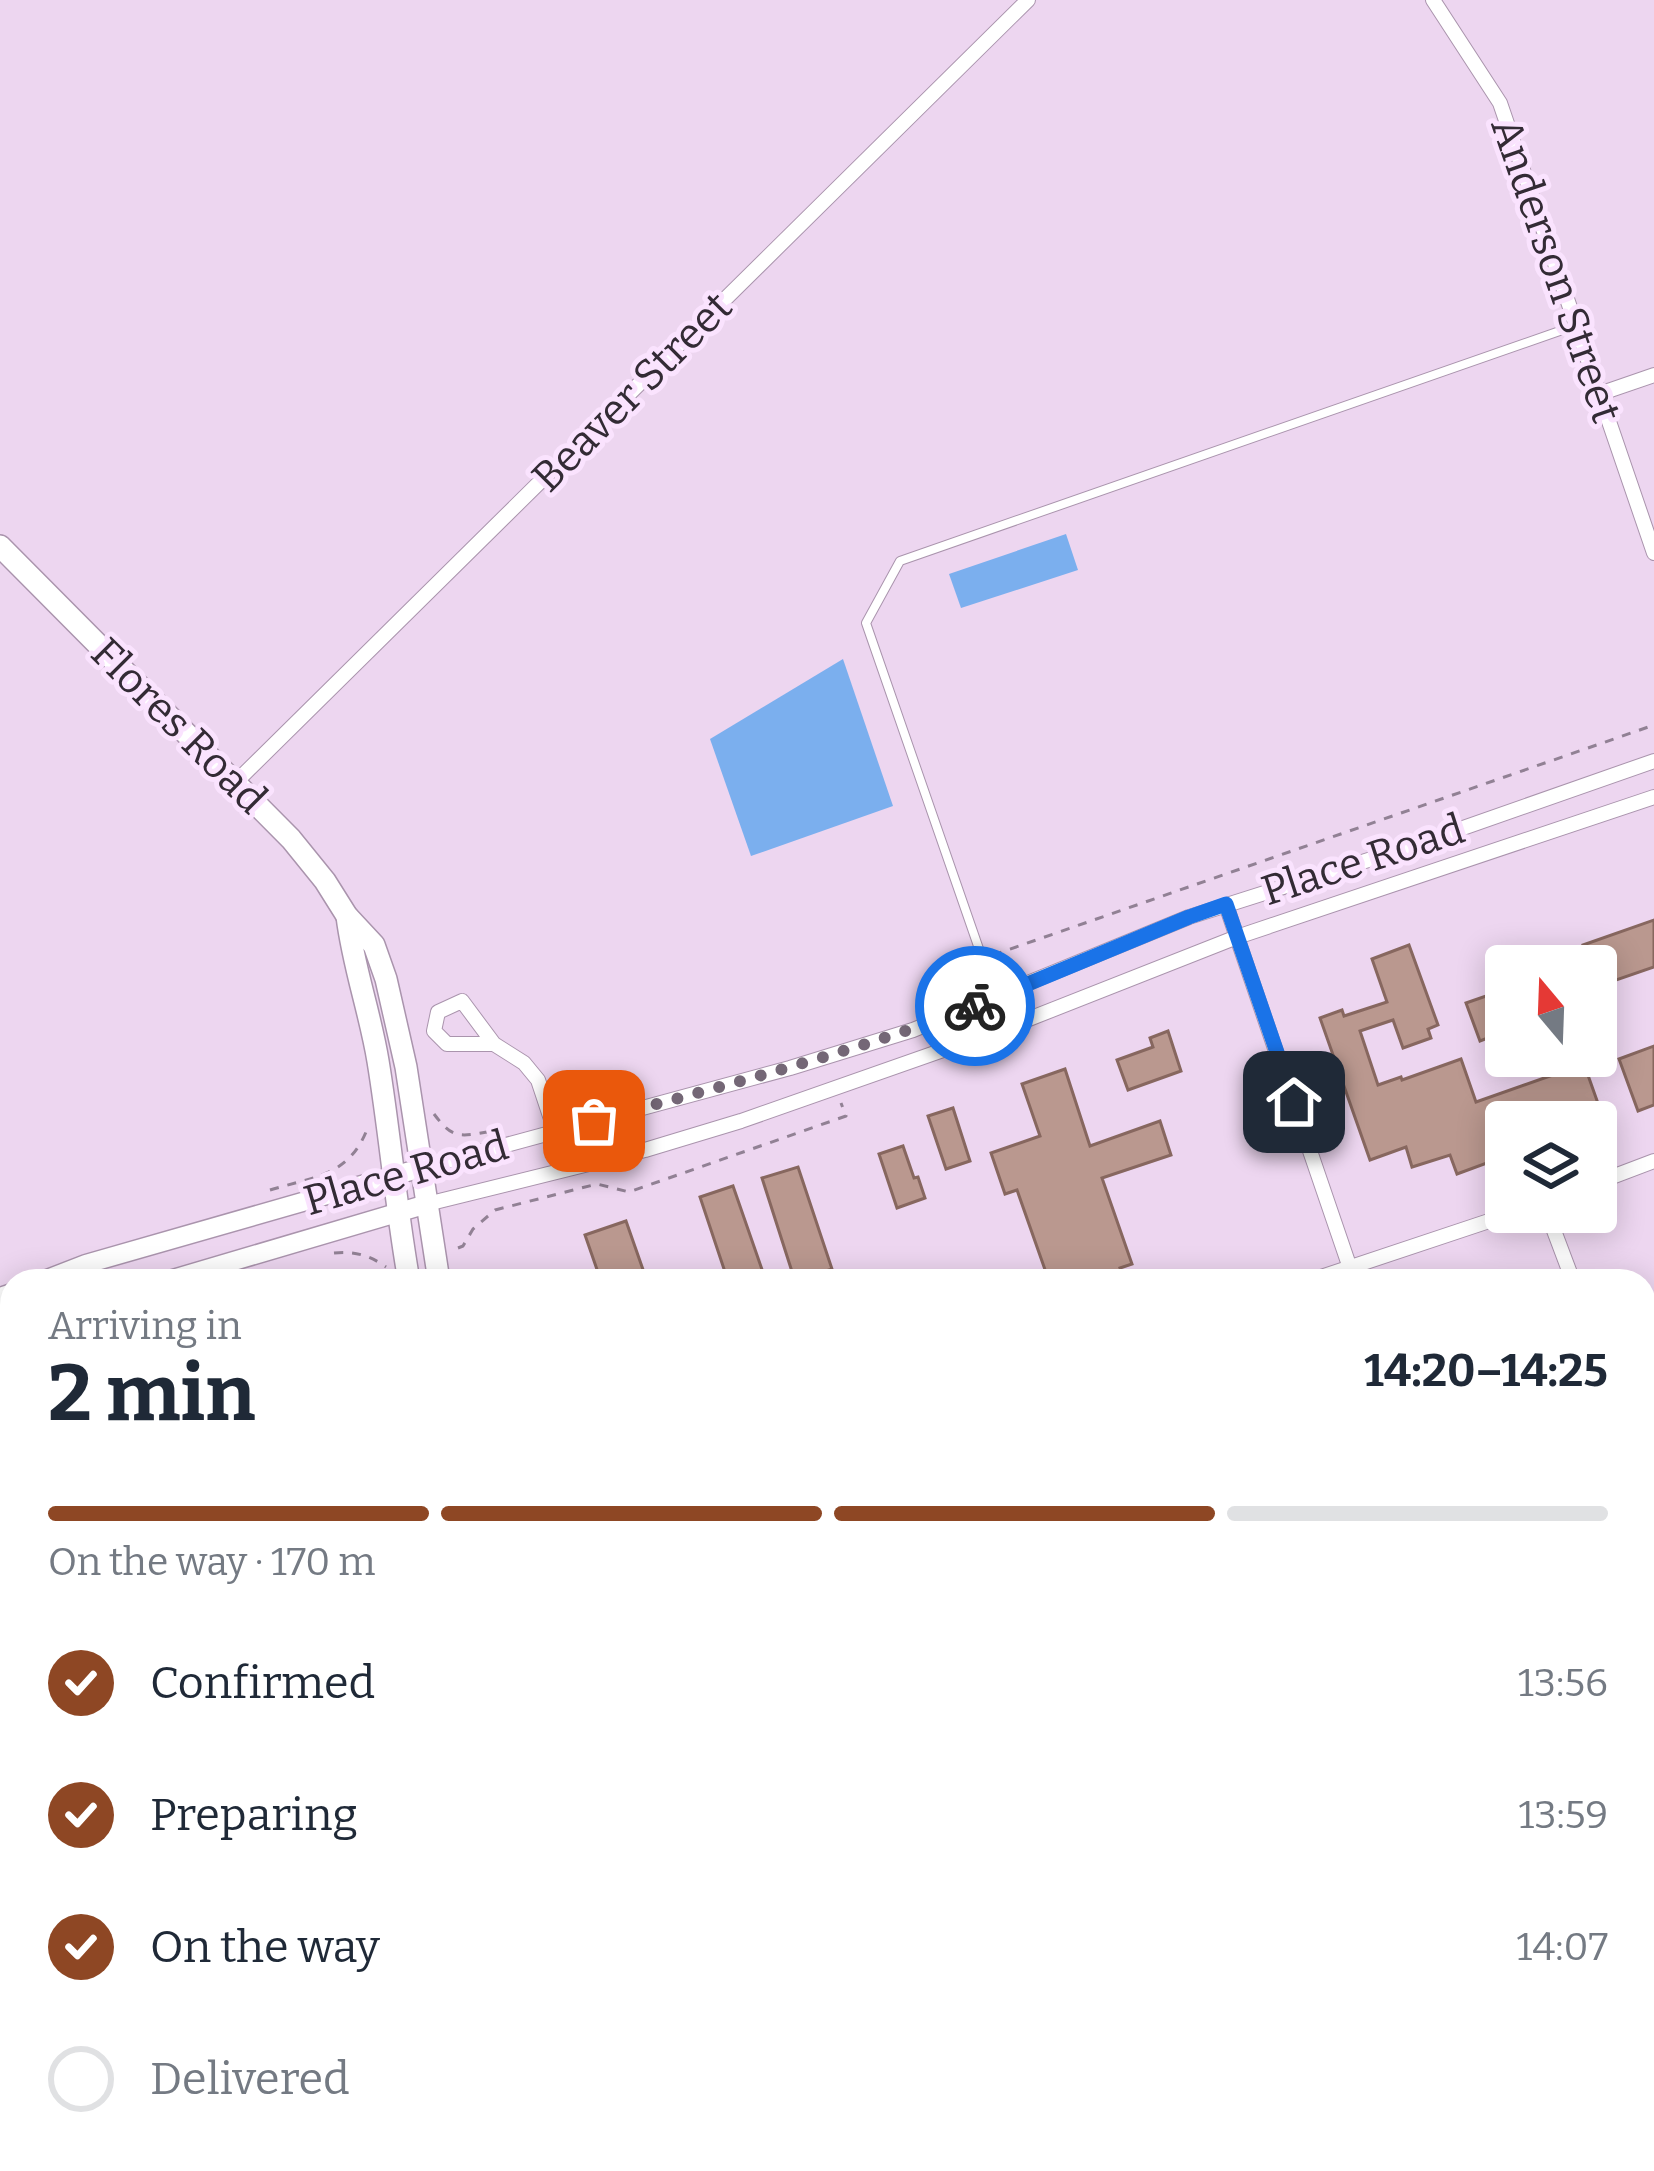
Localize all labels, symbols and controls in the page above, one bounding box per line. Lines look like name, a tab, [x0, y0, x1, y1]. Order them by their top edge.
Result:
street label: Anderson Street	[1480, 111, 1632, 429]
street label: Beaver Street	[522, 282, 742, 502]
street label: Flores Road	[81, 628, 277, 824]
street label: Place Road	[1255, 804, 1471, 916]
north arrow	[1485, 945, 1617, 1077]
map controls	[1485, 945, 1617, 1233]
courier	[915, 946, 1035, 1066]
icon: bike	[942, 973, 1008, 1039]
pin	[1243, 1051, 1345, 1153]
icon: home	[1261, 1069, 1327, 1135]
pin	[543, 1070, 645, 1172]
icon: bag	[561, 1088, 627, 1154]
button: layers	[1485, 1101, 1617, 1233]
street label: Place Road	[298, 1120, 514, 1226]
text: Arriving in	[48, 1303, 242, 1349]
text: 14:20–14:25	[1364, 1344, 1608, 1398]
text: 2 min	[48, 1347, 255, 1441]
text: On the way · 170 m	[48, 1539, 375, 1585]
icon: check	[48, 1650, 114, 1716]
text: Confirmed	[150, 1656, 375, 1710]
text: 13:56	[1518, 1660, 1608, 1706]
icon: check	[48, 1782, 114, 1848]
text: Preparing	[150, 1788, 358, 1842]
text: 13:59	[1518, 1792, 1608, 1838]
icon: check	[48, 1914, 114, 1980]
text: On the way	[150, 1920, 380, 1974]
text: 14:07	[1517, 1924, 1608, 1970]
text: Delivered	[150, 2052, 350, 2106]

